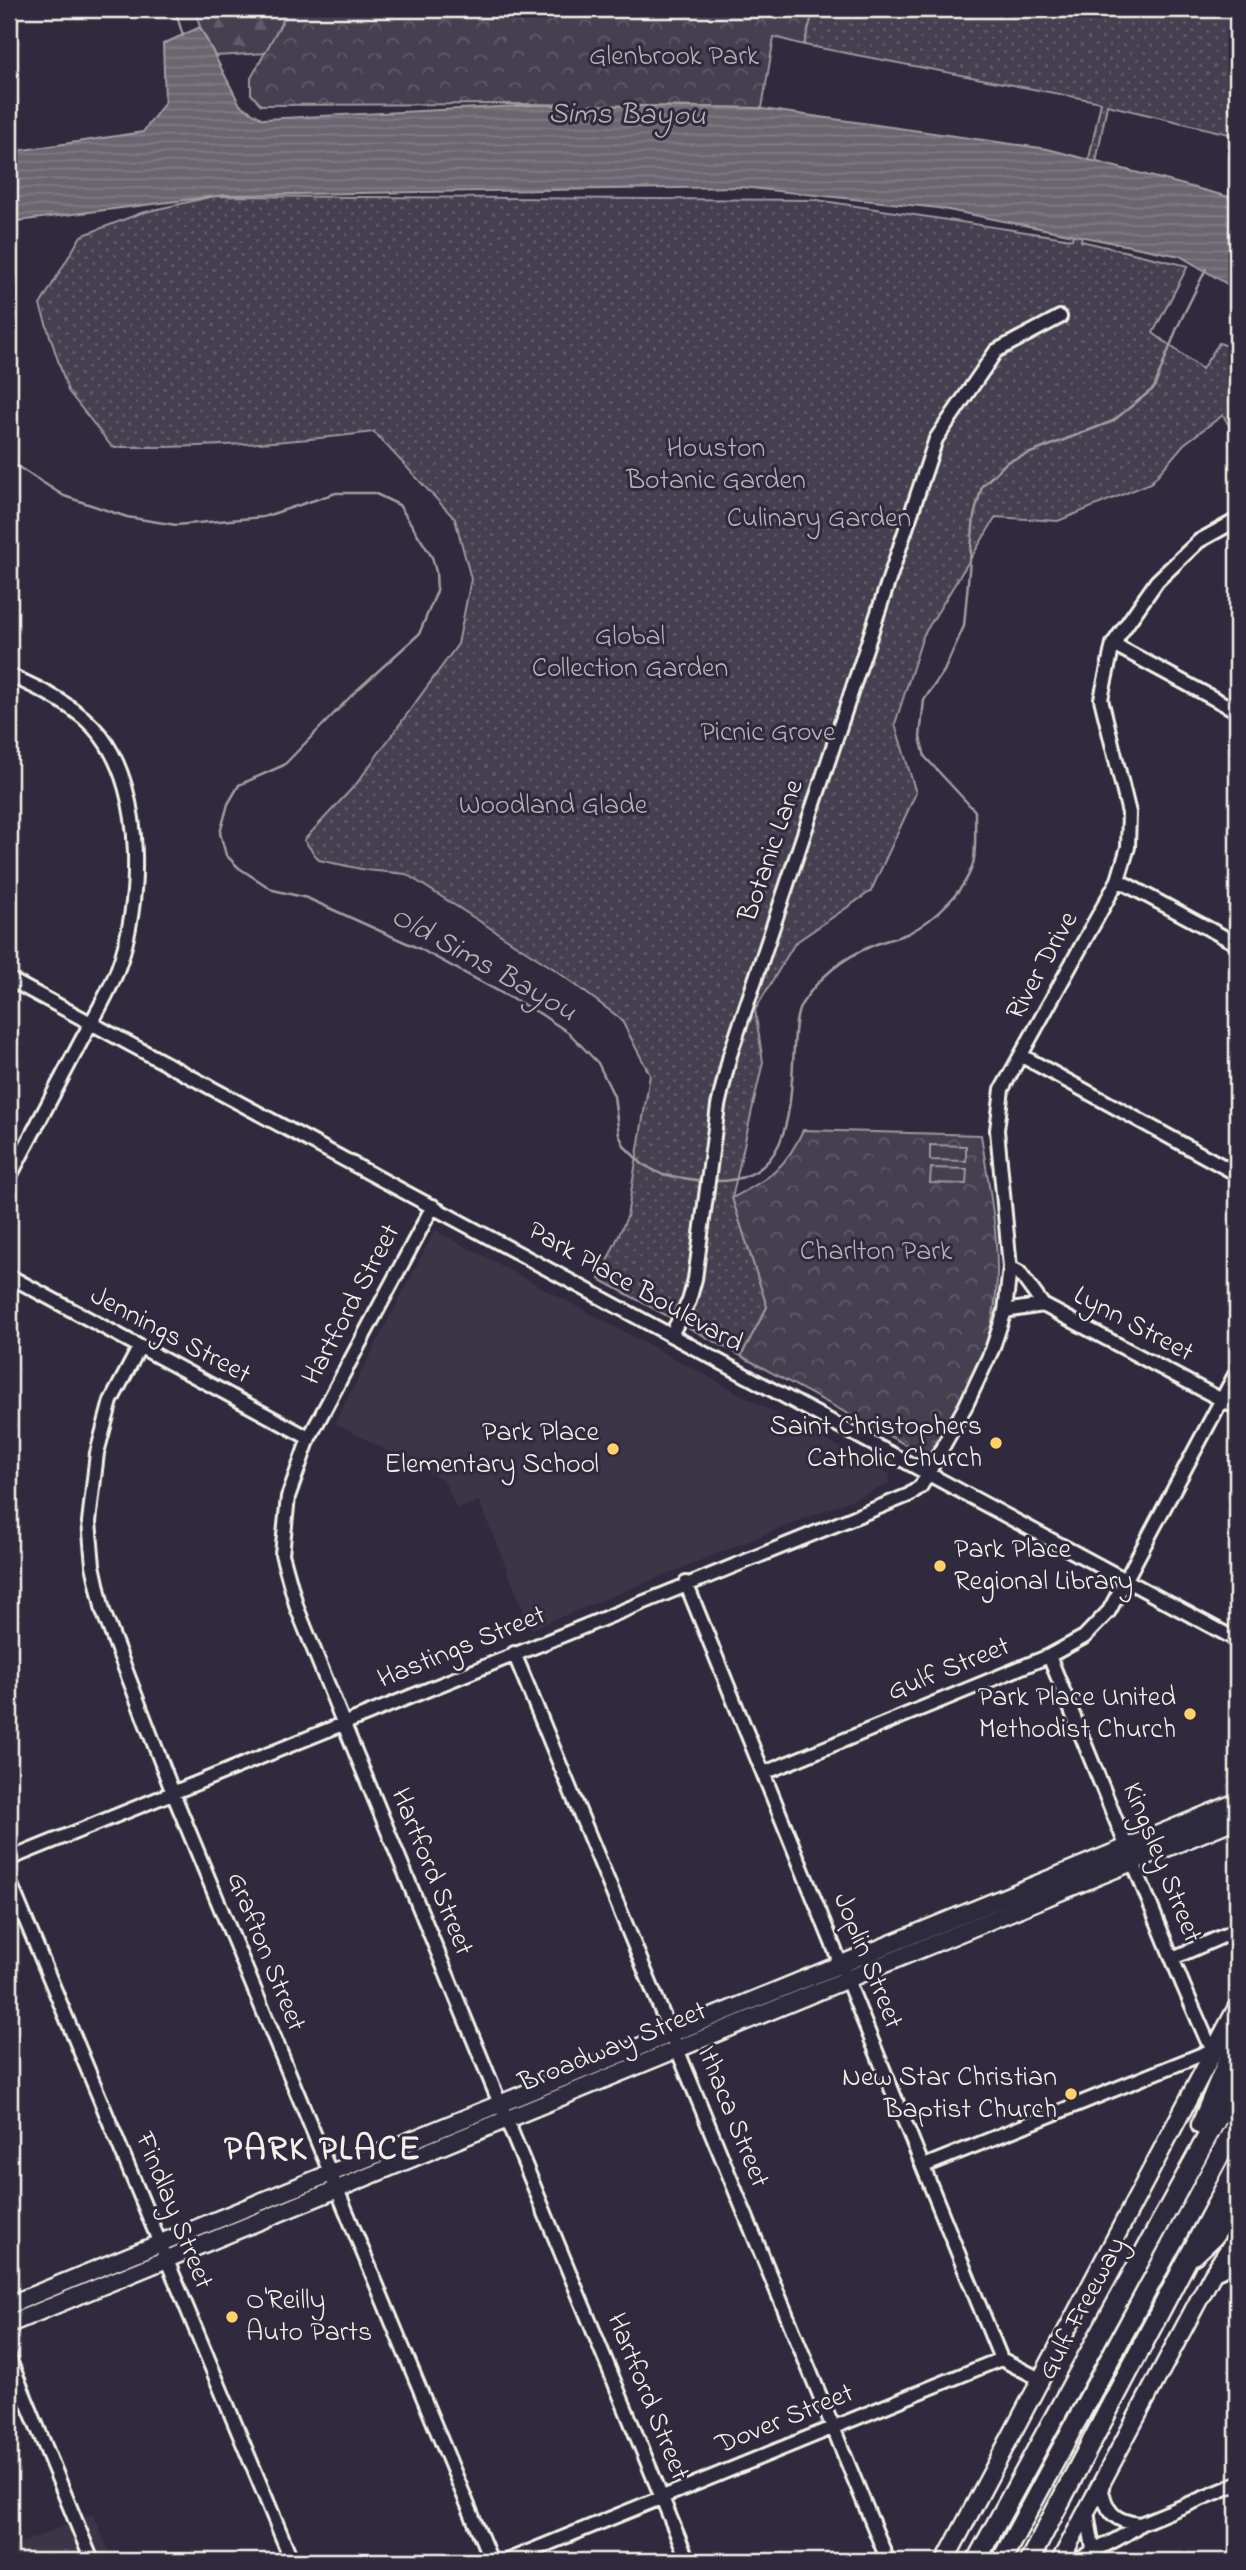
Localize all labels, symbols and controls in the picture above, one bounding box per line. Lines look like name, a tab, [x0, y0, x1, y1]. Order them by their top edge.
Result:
park label: Glenbrook Park	[589, 37, 760, 78]
water label: Sims Bayou	[548, 93, 706, 139]
park label: Houston Botanic Garden	[625, 429, 806, 502]
park label: Culinary Garden	[727, 499, 911, 540]
park label: Global Collection Garden	[532, 617, 728, 690]
park label: Picnic Grove	[700, 713, 836, 754]
street label: Botanic Lane	[728, 774, 816, 929]
park label: Woodland Glade	[459, 786, 648, 827]
water label: Old Sims Bayou	[382, 896, 584, 1034]
street label: River Drive	[996, 904, 1090, 1028]
street label: Park Place Boulevard	[520, 1212, 750, 1364]
street label: Hartford Street	[292, 1217, 412, 1393]
park label: Charlton Park	[800, 1232, 953, 1273]
street label: Jennings Street	[82, 1276, 258, 1396]
street label: Lynn Street	[1065, 1276, 1201, 1374]
place label: Saint Christophers Catholic Church	[770, 1407, 982, 1480]
place label: Park Place Elementary School	[384, 1413, 599, 1486]
marker: Saint Christophers Catholic Church	[988, 1435, 1004, 1451]
marker: Park Place Elementary School	[605, 1441, 621, 1457]
place label: Park Place Regional Library	[954, 1530, 1133, 1603]
marker: Park Place Regional Library	[932, 1558, 948, 1574]
street label: Hastings Street	[372, 1596, 552, 1700]
street label: Gulf Street	[882, 1627, 1016, 1713]
place label: Park Place United Methodist Church	[978, 1678, 1176, 1751]
marker: Park Place United Methodist Church	[1182, 1706, 1198, 1722]
street label: Kingsley Street	[1110, 1777, 1212, 1949]
street label: Hartford Street	[379, 1782, 483, 1962]
street label: Grafton Street	[214, 1866, 316, 2038]
street label: Joplin Street	[821, 1887, 913, 2035]
street label: Broadway Street	[512, 1992, 713, 2105]
street label: Ithaca Street	[685, 2040, 779, 2194]
place label: New Star Christian Baptist Church	[842, 2058, 1057, 2131]
marker: New Star Christian Baptist Church	[1063, 2086, 1079, 2102]
district label: PARK PLACE	[224, 2125, 422, 2176]
street label: Findlay Street	[123, 2126, 223, 2295]
street label: Gulf Freeway	[1028, 2230, 1138, 2388]
place label: O'Reilly Auto Parts	[246, 2281, 372, 2354]
street label: Hartford Street	[595, 2307, 699, 2487]
marker: O'Reilly Auto Parts	[224, 2309, 240, 2325]
street label: Dover Street	[709, 2374, 860, 2467]

